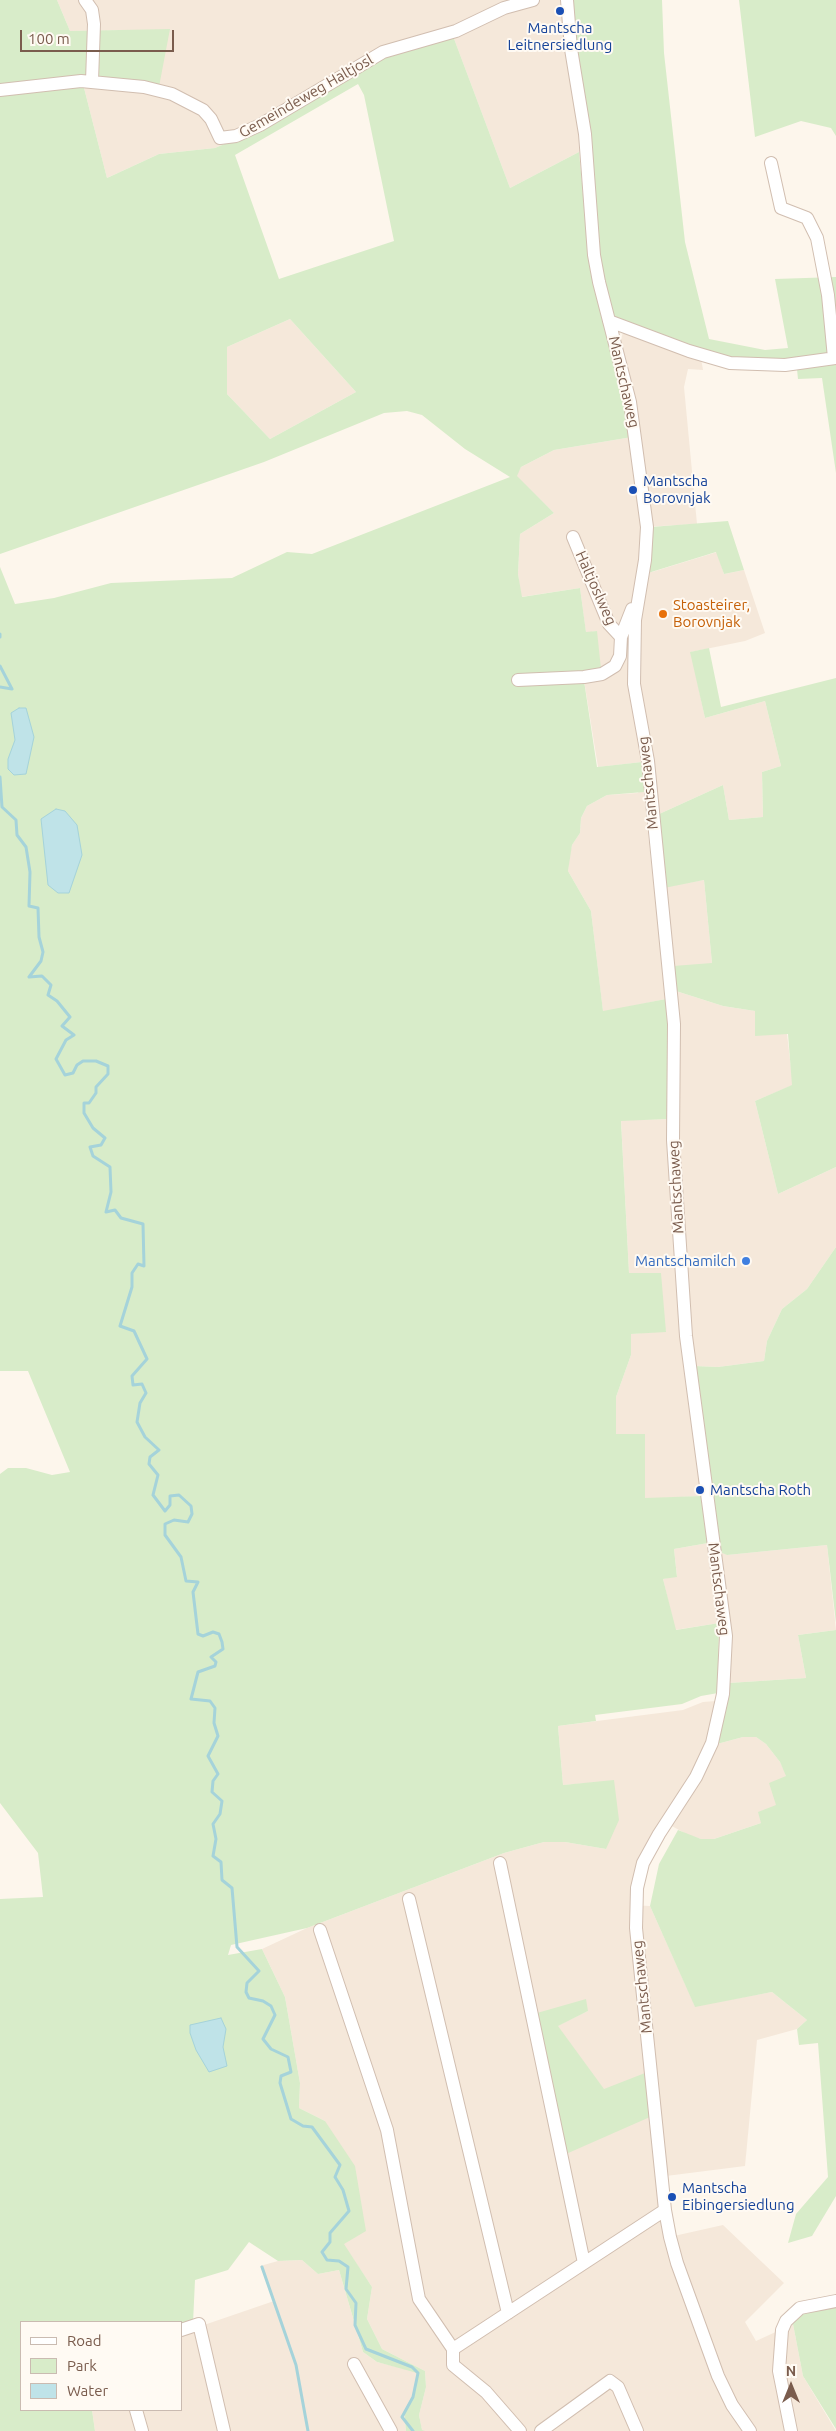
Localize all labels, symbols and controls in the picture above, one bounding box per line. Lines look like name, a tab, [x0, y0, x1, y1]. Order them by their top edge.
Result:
marker: Mantscha Leitnersiedlung	[554, 5, 566, 17]
place label: Mantscha Leitnersiedlung	[508, 19, 612, 54]
scale bar	[22, 20, 176, 52]
text: 100 m	[28, 30, 70, 47]
street label: Gemeindeweg Haltjosl	[236, 50, 376, 142]
street label: Mantschaweg	[605, 334, 643, 430]
place label: Mantscha Borovnjak	[643, 472, 711, 507]
marker: Mantscha Borovnjak	[627, 484, 639, 496]
street label: Haltjoslweg	[572, 548, 620, 628]
place label: Stoasteirer, Borovnjak	[673, 596, 750, 631]
marker: Stoasteirer, Borovnjak	[657, 608, 669, 620]
street label: Mantschaweg	[634, 736, 662, 830]
street label: Mantschaweg	[665, 1140, 687, 1234]
place label: Mantschamilch	[635, 1252, 736, 1270]
marker: Mantschamilch	[740, 1255, 752, 1267]
place label: Mantscha Roth	[710, 1481, 811, 1499]
marker: Mantscha Roth	[694, 1484, 706, 1496]
street label: Mantschaweg	[704, 1542, 734, 1636]
street label: Mantschaweg	[628, 1940, 656, 2034]
place label: Mantscha Eibingersiedlung	[682, 2179, 795, 2214]
marker: Mantscha Eibingersiedlung	[666, 2191, 678, 2203]
legend	[20, 2321, 182, 2411]
text: Road	[67, 2332, 102, 2349]
text: Park	[67, 2357, 97, 2374]
north arrow	[766, 2361, 816, 2411]
text: N	[786, 2363, 796, 2379]
text: Water	[67, 2382, 108, 2399]

